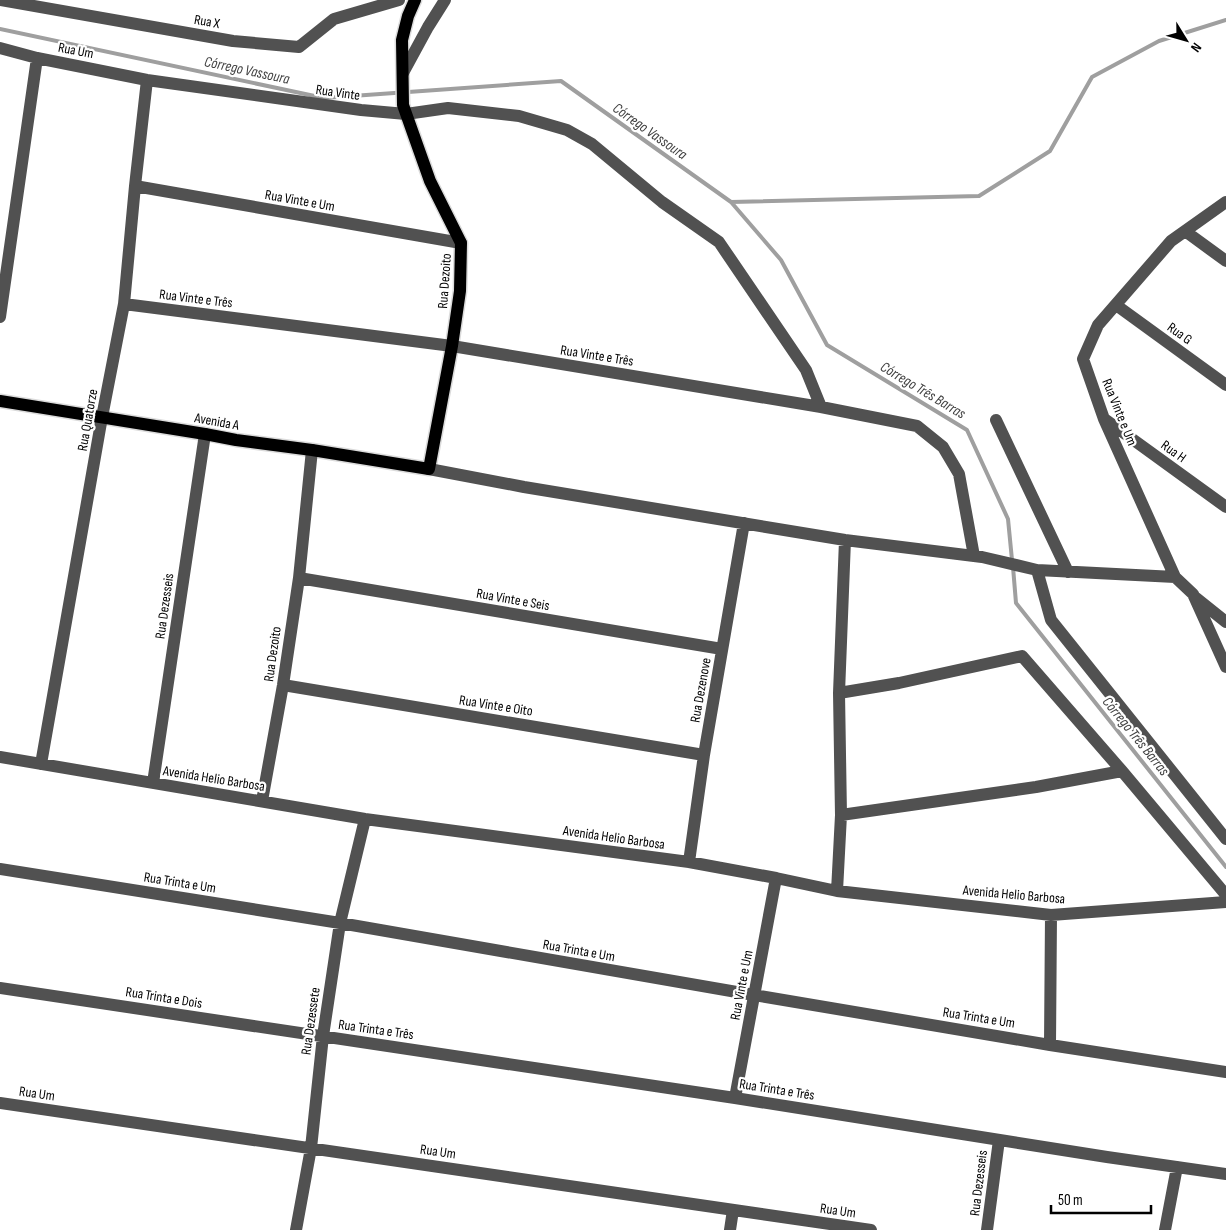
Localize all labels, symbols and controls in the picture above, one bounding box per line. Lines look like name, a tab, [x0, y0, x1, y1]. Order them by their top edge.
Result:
street label: Rua X	[193, 11, 221, 32]
north arrow	[1161, 15, 1211, 65]
street label: Rua Um	[57, 39, 95, 62]
text: N	[1187, 39, 1205, 56]
water label: Córrego Vassoura	[203, 52, 291, 89]
street label: Rua Vinte	[315, 81, 361, 104]
water label: Córrego Vassoura	[609, 99, 691, 164]
street label: Rua Vinte e Um	[264, 186, 336, 215]
street label: Rua Dezoito	[434, 252, 455, 309]
street label: Rua Vinte e Três	[158, 286, 234, 311]
street label: Rua G	[1164, 319, 1196, 348]
street label: Rua Vinte e Três	[559, 341, 635, 370]
water label: Córrego Três Barras	[877, 358, 969, 424]
street label: Rua Vinte e Um	[1098, 376, 1141, 448]
street label: Rua Quatorze	[74, 388, 101, 452]
street label: Avenida A	[192, 409, 241, 434]
street label: Rua H	[1158, 437, 1190, 466]
street label: Rua Dezesseis	[151, 572, 178, 640]
street label: Rua Vinte e Seis	[475, 585, 551, 614]
street label: Rua Dezoito	[260, 625, 285, 683]
street label: Rua Dezenove	[686, 656, 715, 724]
street label: Rua Vinte e Oito	[458, 691, 534, 720]
water label: Córrego Três Barras	[1098, 693, 1174, 780]
street label: Avenida Helio Barbosa	[161, 762, 266, 795]
street label: Avenida Helio Barbosa	[561, 822, 666, 853]
street label: Rua Trinta e Um	[143, 868, 217, 897]
street label: Avenida Helio Barbosa	[961, 881, 1066, 907]
street label: Rua Trinta e Um	[542, 936, 616, 965]
street label: Rua Vinte e Um	[726, 949, 757, 1021]
street label: Rua Trinta e Dois	[124, 983, 203, 1012]
street label: Rua Dezessete	[297, 986, 324, 1056]
street label: Rua Trinta e Um	[942, 1003, 1016, 1032]
street label: Rua Trinta e Três	[337, 1016, 415, 1043]
street label: Rua Trinta e Três	[738, 1075, 816, 1104]
street label: Rua Um	[18, 1083, 56, 1104]
street label: Rua Um	[419, 1141, 457, 1162]
street label: Rua Dezesseis	[966, 1149, 991, 1217]
scale bar	[1051, 1182, 1151, 1214]
text: 50 m	[1058, 1191, 1083, 1210]
street label: Rua Um	[819, 1200, 857, 1221]

